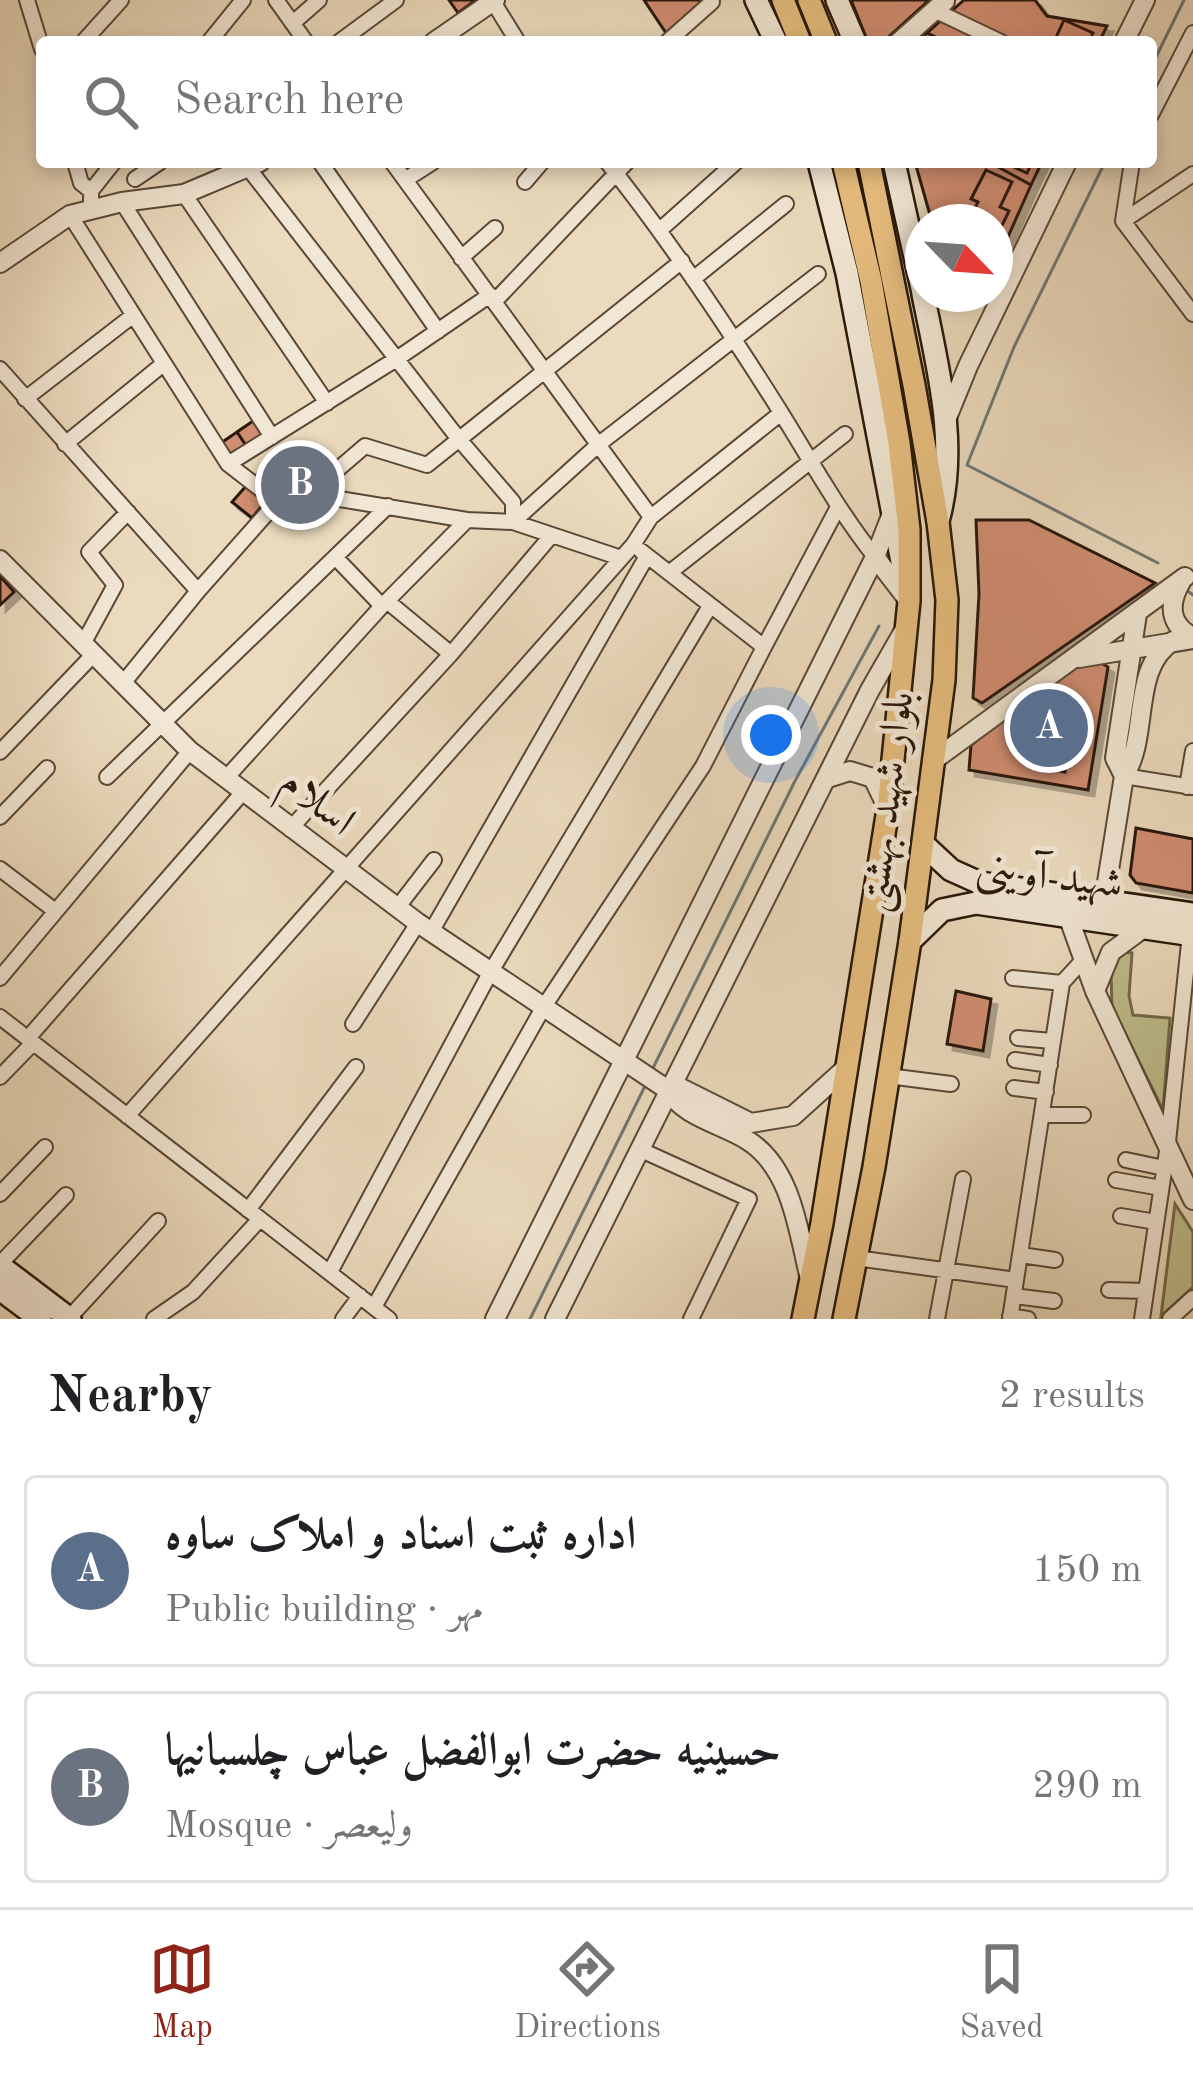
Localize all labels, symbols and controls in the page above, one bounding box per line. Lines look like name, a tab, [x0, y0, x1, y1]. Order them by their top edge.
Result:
search box	[36, 36, 1157, 168]
icon: search	[78, 69, 144, 135]
text: Search here	[174, 79, 404, 124]
north arrow	[905, 204, 1013, 312]
pin: B	[261, 440, 339, 530]
pin: A	[1010, 683, 1088, 773]
street label: بلوار شهید بهشتی	[854, 689, 927, 915]
your location	[741, 705, 801, 765]
street label: اسلام	[265, 761, 362, 854]
street label: شهید آوینی	[973, 842, 1125, 910]
text: Nearby	[48, 1372, 213, 1423]
text: 2 results	[999, 1377, 1145, 1416]
text: اداره ثبت اسناد و املاک ساوه	[165, 1514, 636, 1559]
text: A	[75, 1551, 105, 1590]
text: 150 m	[1032, 1551, 1142, 1590]
text: Public building · مهر	[165, 1591, 483, 1630]
text: حسینیه حضرت ابوالفضل عباس چلسبانیها	[165, 1730, 781, 1775]
text: B	[76, 1767, 104, 1806]
text: 290 m	[1032, 1767, 1142, 1806]
text: Mosque · ولیعصر	[165, 1807, 413, 1846]
tab: Map	[149, 1936, 215, 2049]
tab: Directions	[514, 1936, 661, 2049]
tab: Saved	[960, 1936, 1044, 2049]

